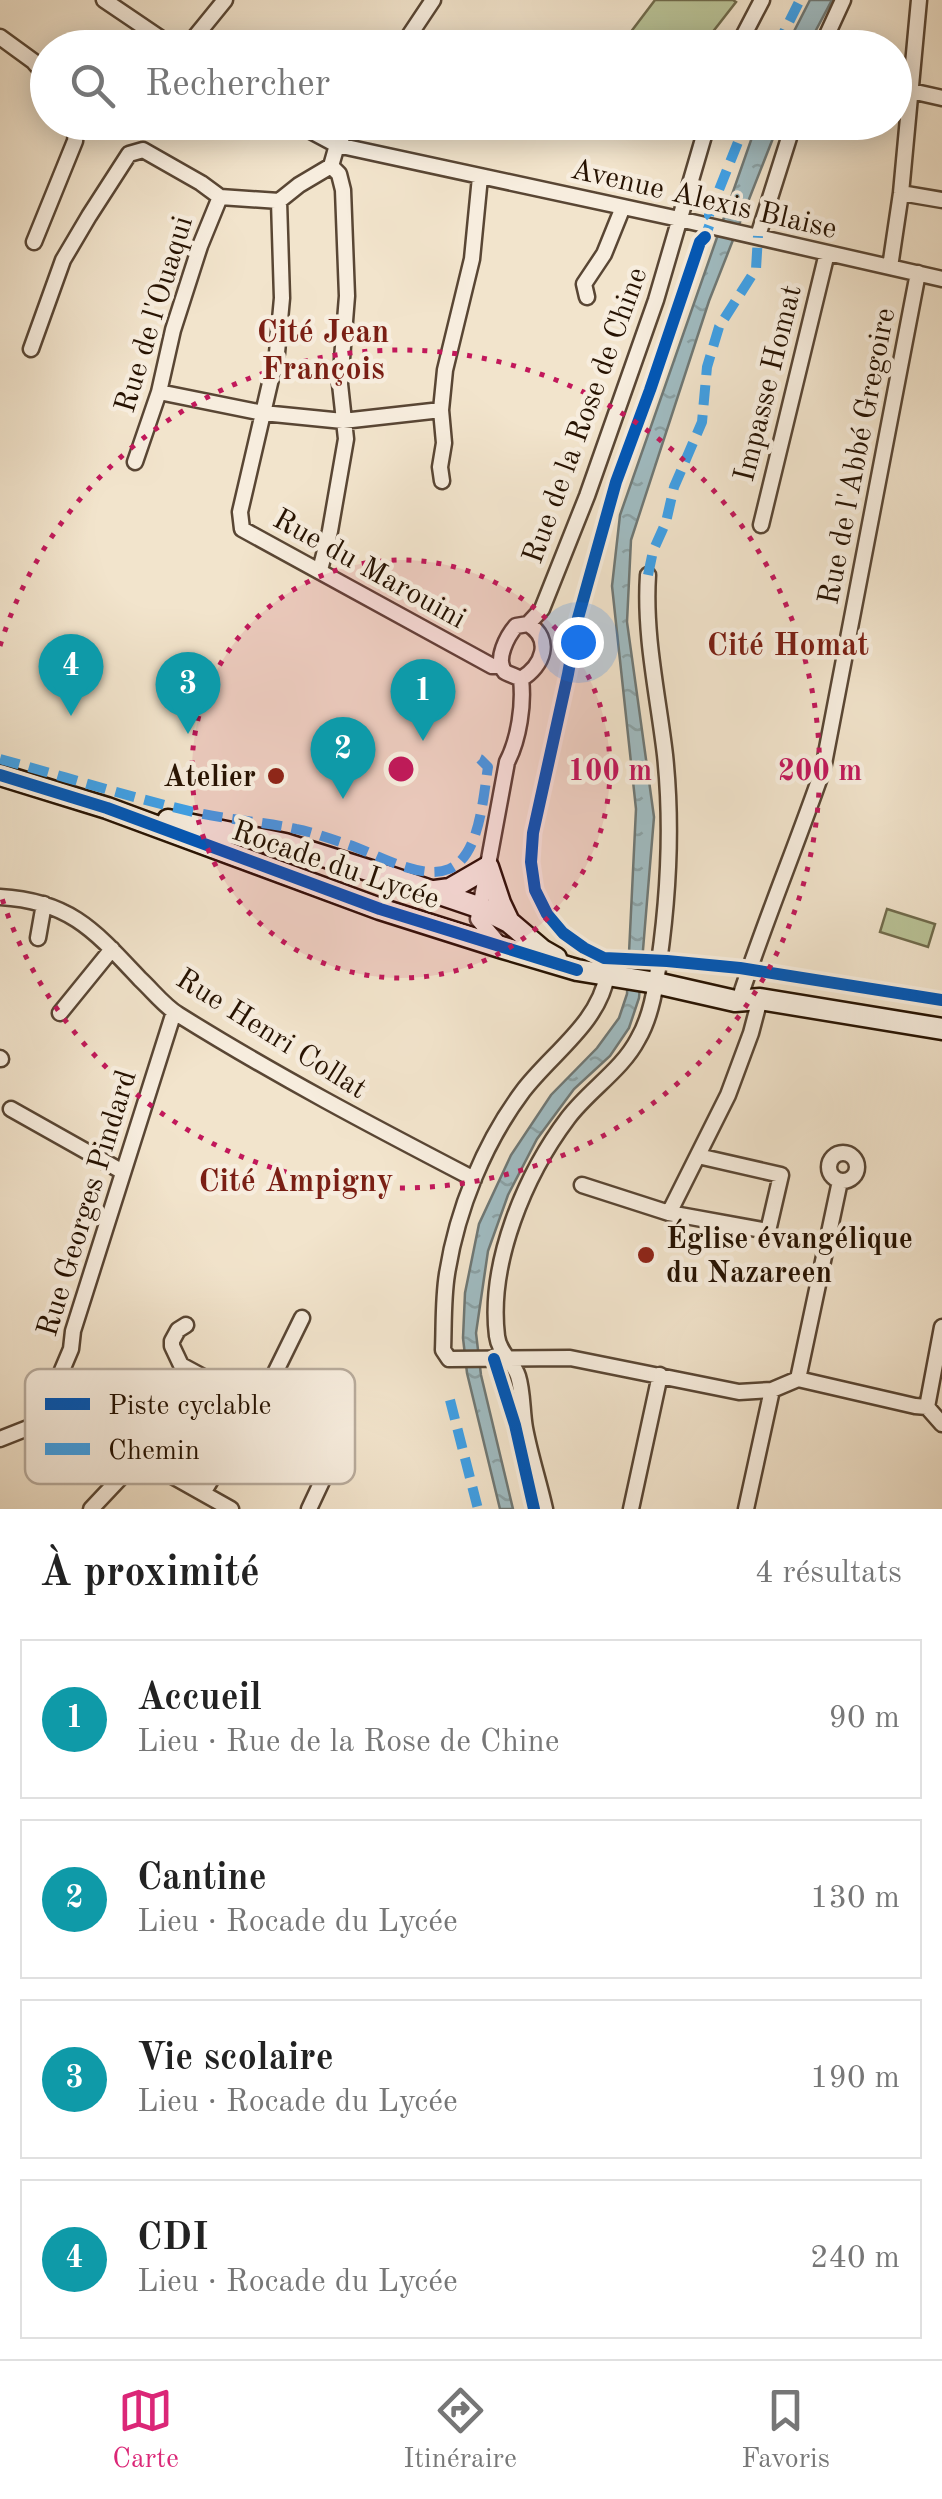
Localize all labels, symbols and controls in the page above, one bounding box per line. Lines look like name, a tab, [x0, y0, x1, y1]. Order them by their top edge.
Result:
search box	[30, 30, 912, 140]
icon: search	[65, 58, 120, 113]
text: Rechercher	[145, 66, 330, 104]
street label: Avenue Alexis Blaise	[568, 155, 840, 245]
street label: Rue de l'Ouaqui	[111, 213, 199, 416]
street label: Rue de la Rose de Chine	[518, 264, 653, 568]
street label: Impasse Homat	[730, 282, 808, 485]
street label: Rue de l'Abbé Gregoire	[814, 305, 901, 607]
district label: Cité Jean François	[257, 318, 389, 387]
street label: Rue du Marouini	[268, 504, 470, 635]
your location	[553, 617, 604, 668]
district label: Cité Homat	[707, 631, 869, 663]
pin: 4	[38, 634, 104, 716]
pin: 3	[156, 652, 220, 734]
pin: 1	[390, 658, 456, 741]
pin: 2	[310, 716, 376, 799]
centre of rings	[383, 751, 419, 787]
text: 100 m	[568, 757, 652, 787]
text: 200 m	[778, 757, 862, 787]
place label: Atelier	[163, 763, 256, 793]
marker: Atelier	[265, 765, 287, 787]
street label: Rocade du Lycée	[228, 816, 443, 915]
street label: Rue Henri Collat	[170, 964, 372, 1105]
street label: Rue Georges Pindard	[33, 1067, 143, 1340]
district label: Cité Ampigny	[198, 1167, 394, 1199]
place label: Église évangélique du Nazareen	[666, 1218, 913, 1289]
marker: Église évangélique du Nazareen	[635, 1244, 657, 1266]
legend	[25, 1369, 355, 1484]
text: Piste cyclable	[108, 1393, 271, 1421]
text: Chemin	[108, 1438, 200, 1466]
text: À proximité	[40, 1553, 260, 1595]
text: 4 résultats	[755, 1558, 902, 1590]
text: Accueil	[137, 1680, 262, 1718]
text: 1	[65, 1703, 84, 1735]
text: 90 m	[829, 1703, 900, 1735]
text: Lieu · Rue de la Rose de Chine	[137, 1727, 559, 1759]
text: Cantine	[137, 1860, 267, 1898]
text: 2	[65, 1883, 84, 1915]
text: 130 m	[810, 1883, 900, 1915]
text: Lieu · Rocade du Lycée	[137, 1907, 458, 1939]
text: Vie scolaire	[137, 2040, 334, 2078]
text: 3	[65, 2063, 84, 2095]
text: 190 m	[810, 2063, 900, 2095]
text: Lieu · Rocade du Lycée	[137, 2087, 458, 2119]
text: CDI	[137, 2220, 209, 2258]
text: 4	[65, 2243, 84, 2275]
text: 240 m	[810, 2243, 900, 2275]
text: Lieu · Rocade du Lycée	[137, 2267, 458, 2299]
tab: Carte	[112, 2383, 179, 2478]
tab: Itinéraire	[403, 2383, 517, 2478]
tab: Favoris	[741, 2383, 830, 2478]

